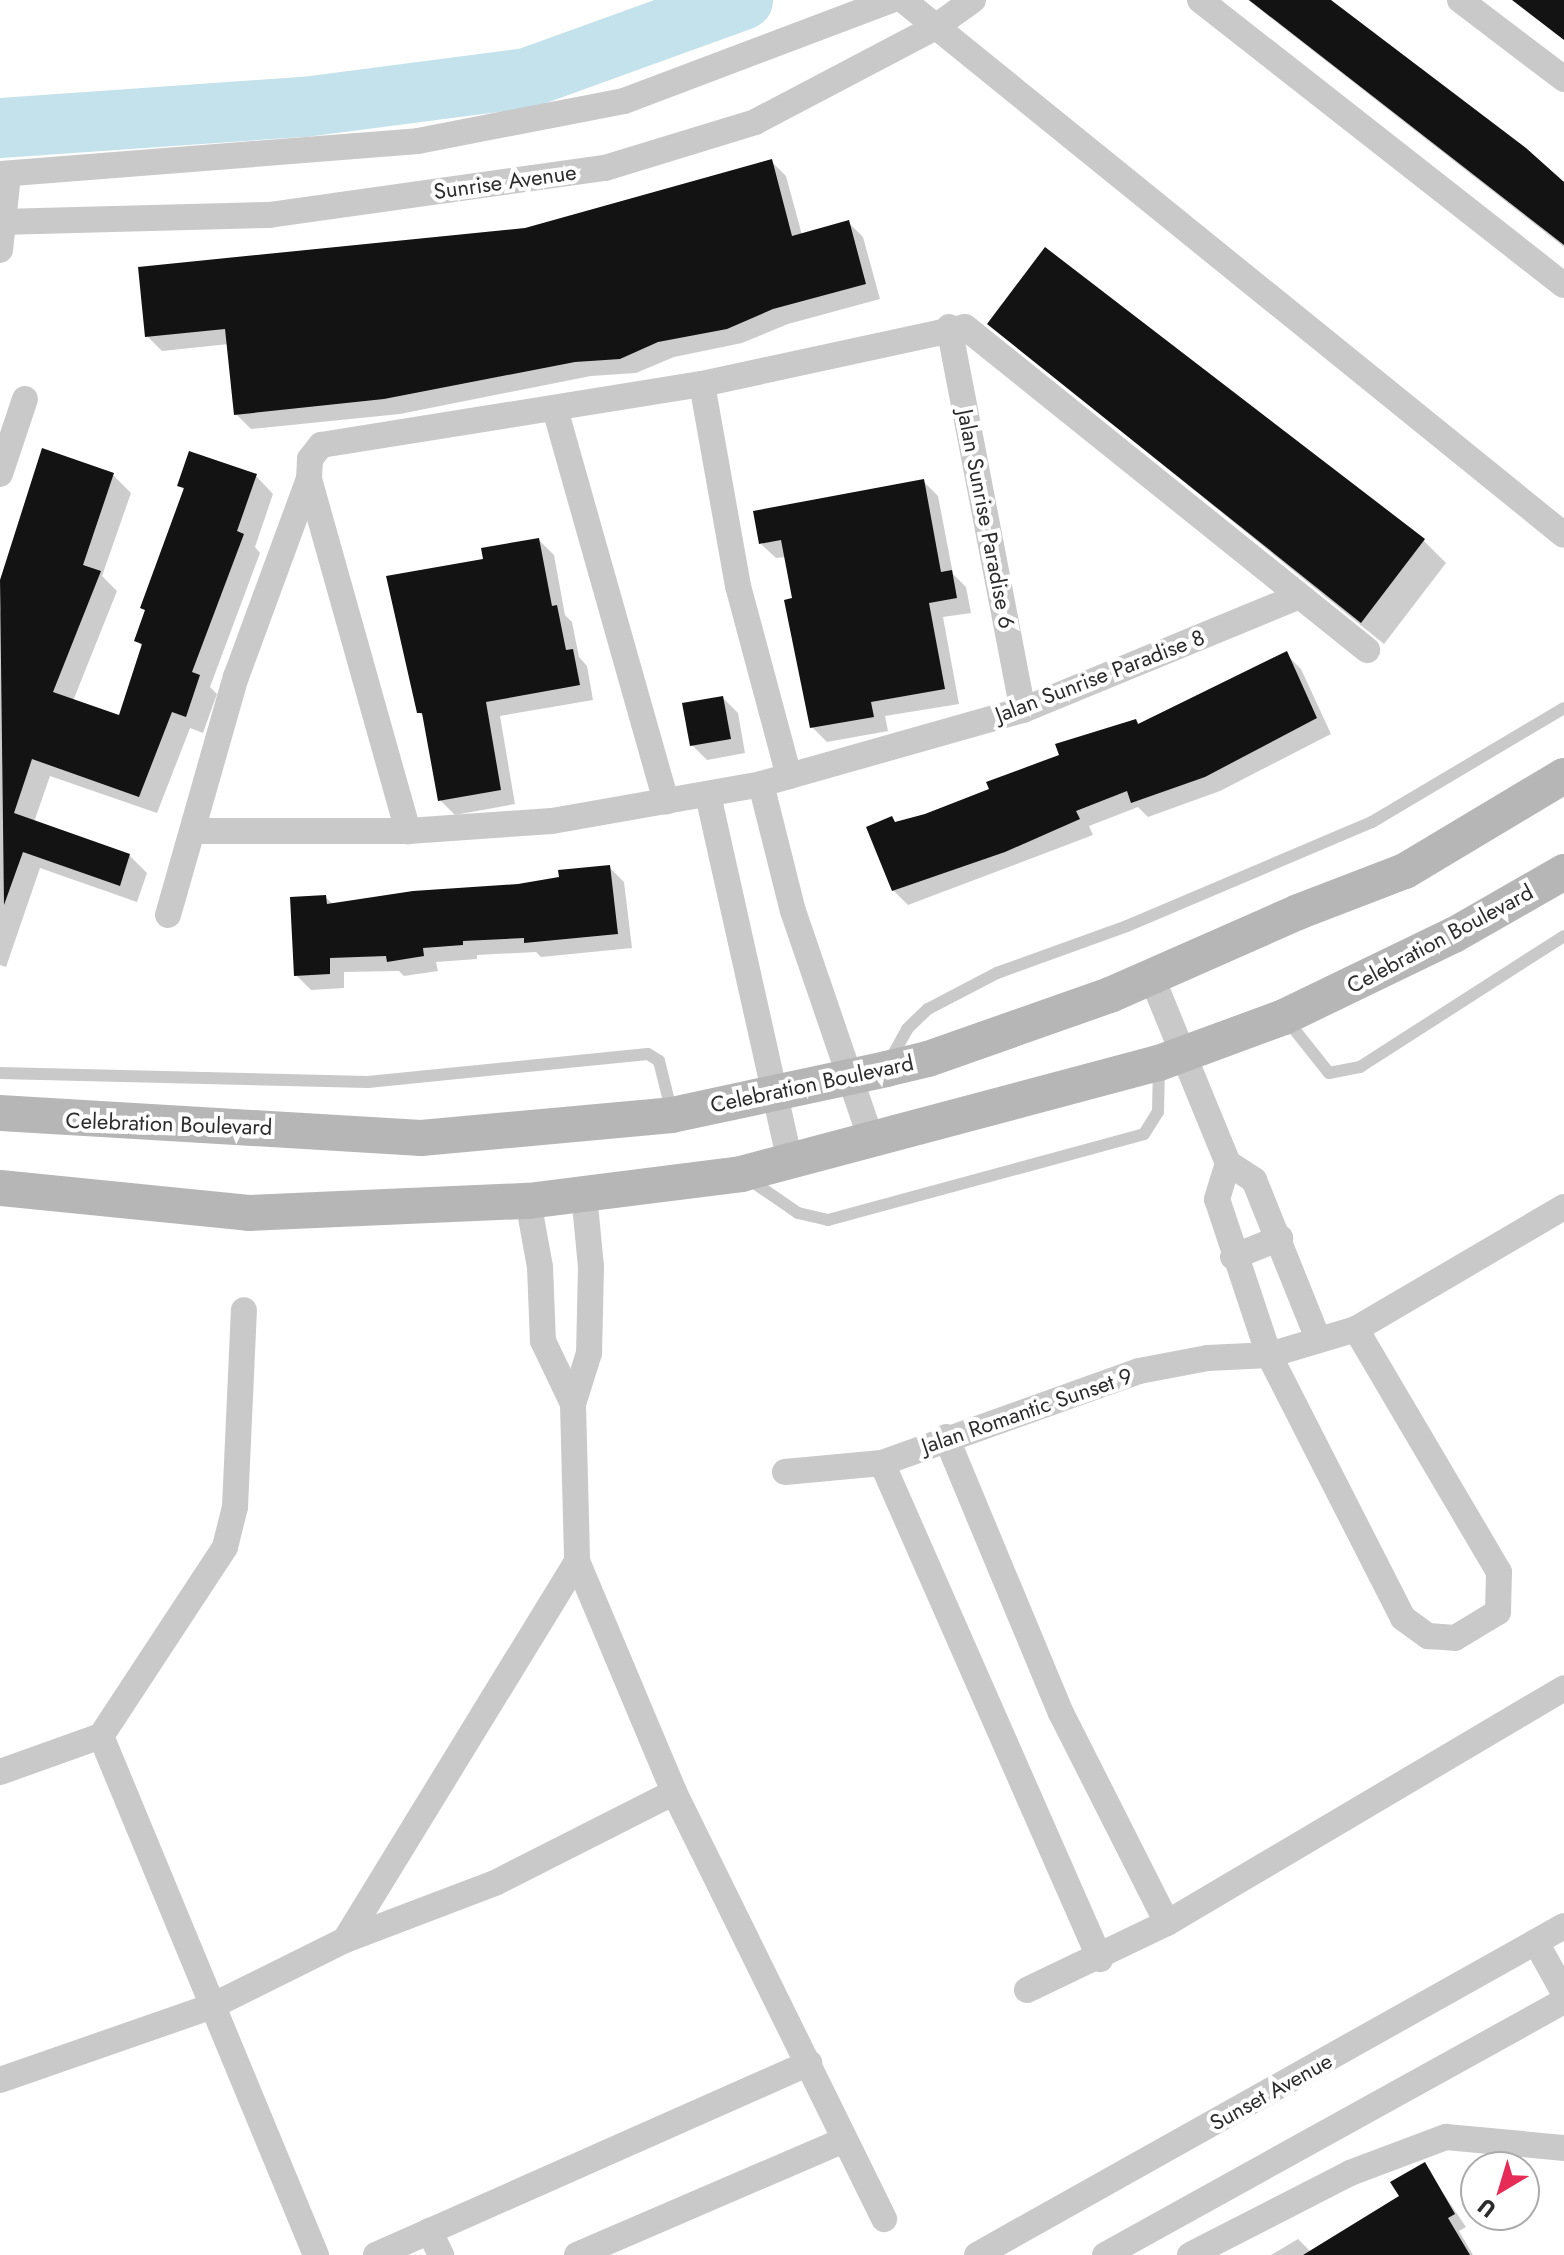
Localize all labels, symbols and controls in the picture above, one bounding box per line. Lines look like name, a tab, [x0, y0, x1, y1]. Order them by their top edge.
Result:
street label: Sunrise Avenue	[432, 159, 578, 205]
street label: Jalan Sunrise Paradise 6	[952, 407, 1020, 631]
street label: Jalan Sunrise Paradise 8	[992, 624, 1208, 728]
street label: Celebration Boulevard	[1342, 879, 1538, 999]
street label: Celebration Boulevard	[708, 1050, 916, 1118]
street label: Celebration Boulevard	[65, 1107, 273, 1141]
street label: Jalan Romantic Sunset 9	[918, 1362, 1136, 1460]
street label: Sunset Avenue	[1205, 2048, 1337, 2136]
north arrow	[1460, 2151, 1540, 2231]
text: U	[1471, 2191, 1502, 2226]

